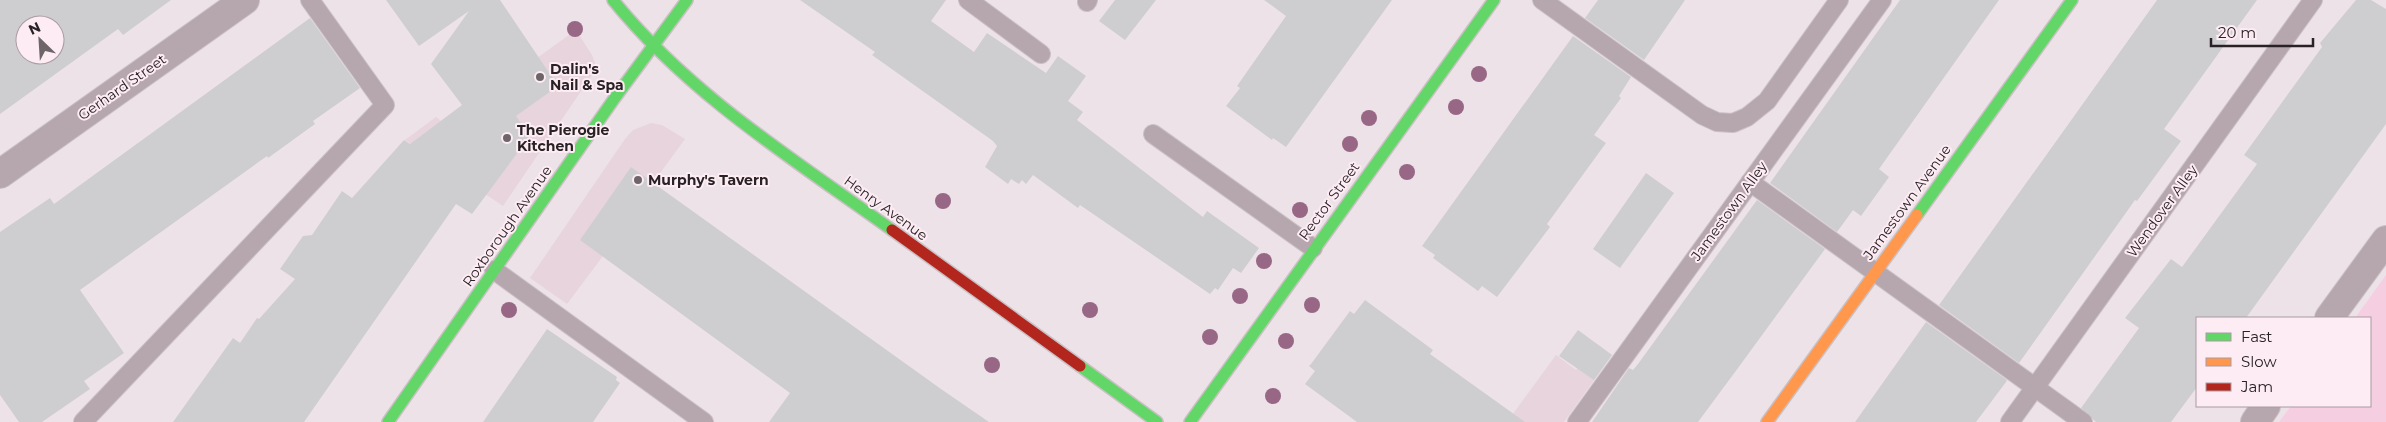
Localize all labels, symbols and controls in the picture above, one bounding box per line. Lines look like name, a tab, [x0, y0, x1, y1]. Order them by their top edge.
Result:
north arrow	[15, 15, 65, 65]
scale bar	[2211, 15, 2314, 47]
text: N	[26, 18, 43, 39]
text: 20 m	[2218, 23, 2256, 42]
street label: Gerhard Street	[74, 50, 170, 124]
place label: Dalin's Nail & Spa	[550, 60, 624, 94]
marker: Dalin's Nail & Spa	[534, 71, 546, 83]
place label: The Pierogie Kitchen	[517, 121, 610, 155]
marker: The Pierogie Kitchen	[501, 132, 513, 144]
street label: Jamestown Avenue	[1859, 141, 1955, 264]
street label: Rector Street	[1295, 158, 1364, 244]
street label: Jamestown Alley	[1686, 158, 1771, 265]
street label: Wendover Alley	[2123, 161, 2202, 261]
street label: Roxborough Avenue	[458, 162, 556, 290]
place label: Murphy's Tavern	[648, 171, 769, 189]
street label: Henry Avenue	[841, 172, 931, 244]
marker: Murphy's Tavern	[632, 174, 644, 186]
legend	[2196, 317, 2371, 407]
text: Fast	[2241, 327, 2272, 346]
text: Slow	[2241, 352, 2277, 371]
text: Jam	[2240, 377, 2273, 396]

